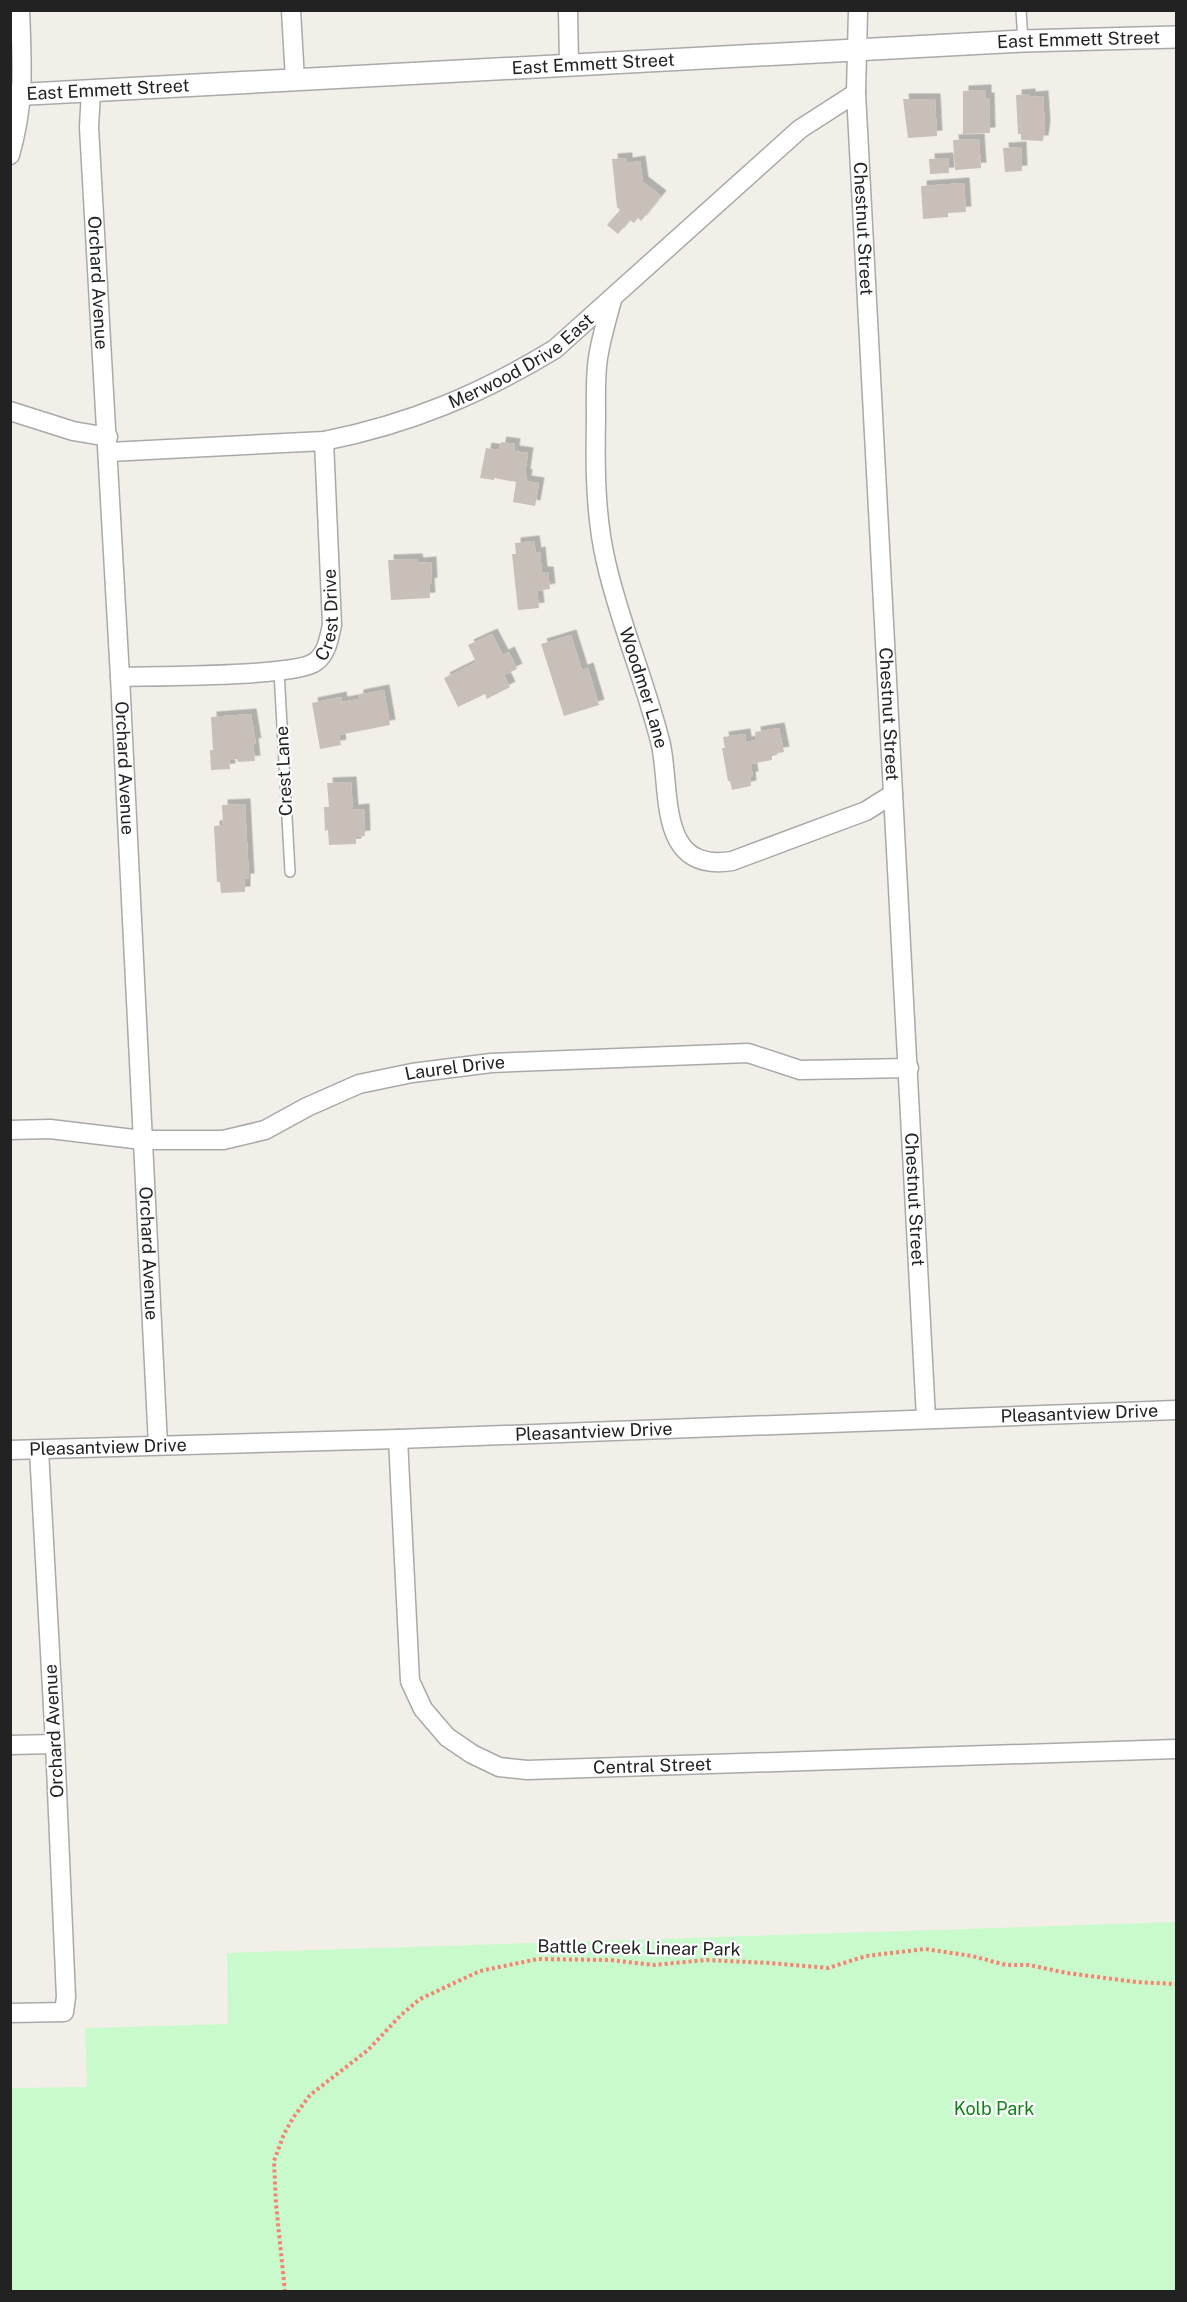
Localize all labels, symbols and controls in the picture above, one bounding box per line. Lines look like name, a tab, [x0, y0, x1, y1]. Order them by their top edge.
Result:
street label: East Emmett Street	[996, 26, 1160, 52]
street label: East Emmett Street	[511, 49, 675, 78]
street label: East Emmett Street	[26, 74, 190, 104]
street label: Chestnut Street	[850, 161, 878, 296]
street label: Orchard Avenue	[84, 215, 113, 350]
street label: Merwood Drive East	[445, 309, 598, 412]
street label: Crest Drive	[310, 568, 342, 665]
street label: Woodmer Lane	[615, 625, 672, 750]
street label: Chestnut Street	[875, 647, 903, 781]
street label: Orchard Avenue	[111, 701, 139, 835]
street label: Crest Lane	[271, 725, 296, 817]
street label: Laurel Drive	[403, 1051, 505, 1084]
street label: Chestnut Street	[901, 1132, 929, 1267]
street label: Orchard Avenue	[135, 1186, 163, 1321]
street label: Pleasantview Drive	[1000, 1400, 1159, 1427]
street label: Pleasantview Drive	[515, 1418, 673, 1445]
street label: Pleasantview Drive	[29, 1434, 187, 1459]
street label: Orchard Avenue	[40, 1664, 67, 1798]
street label: Central Street	[593, 1753, 712, 1778]
street label: Battle Creek Linear Park	[537, 1935, 741, 1960]
park label: Kolb Park	[954, 2098, 1034, 2119]

